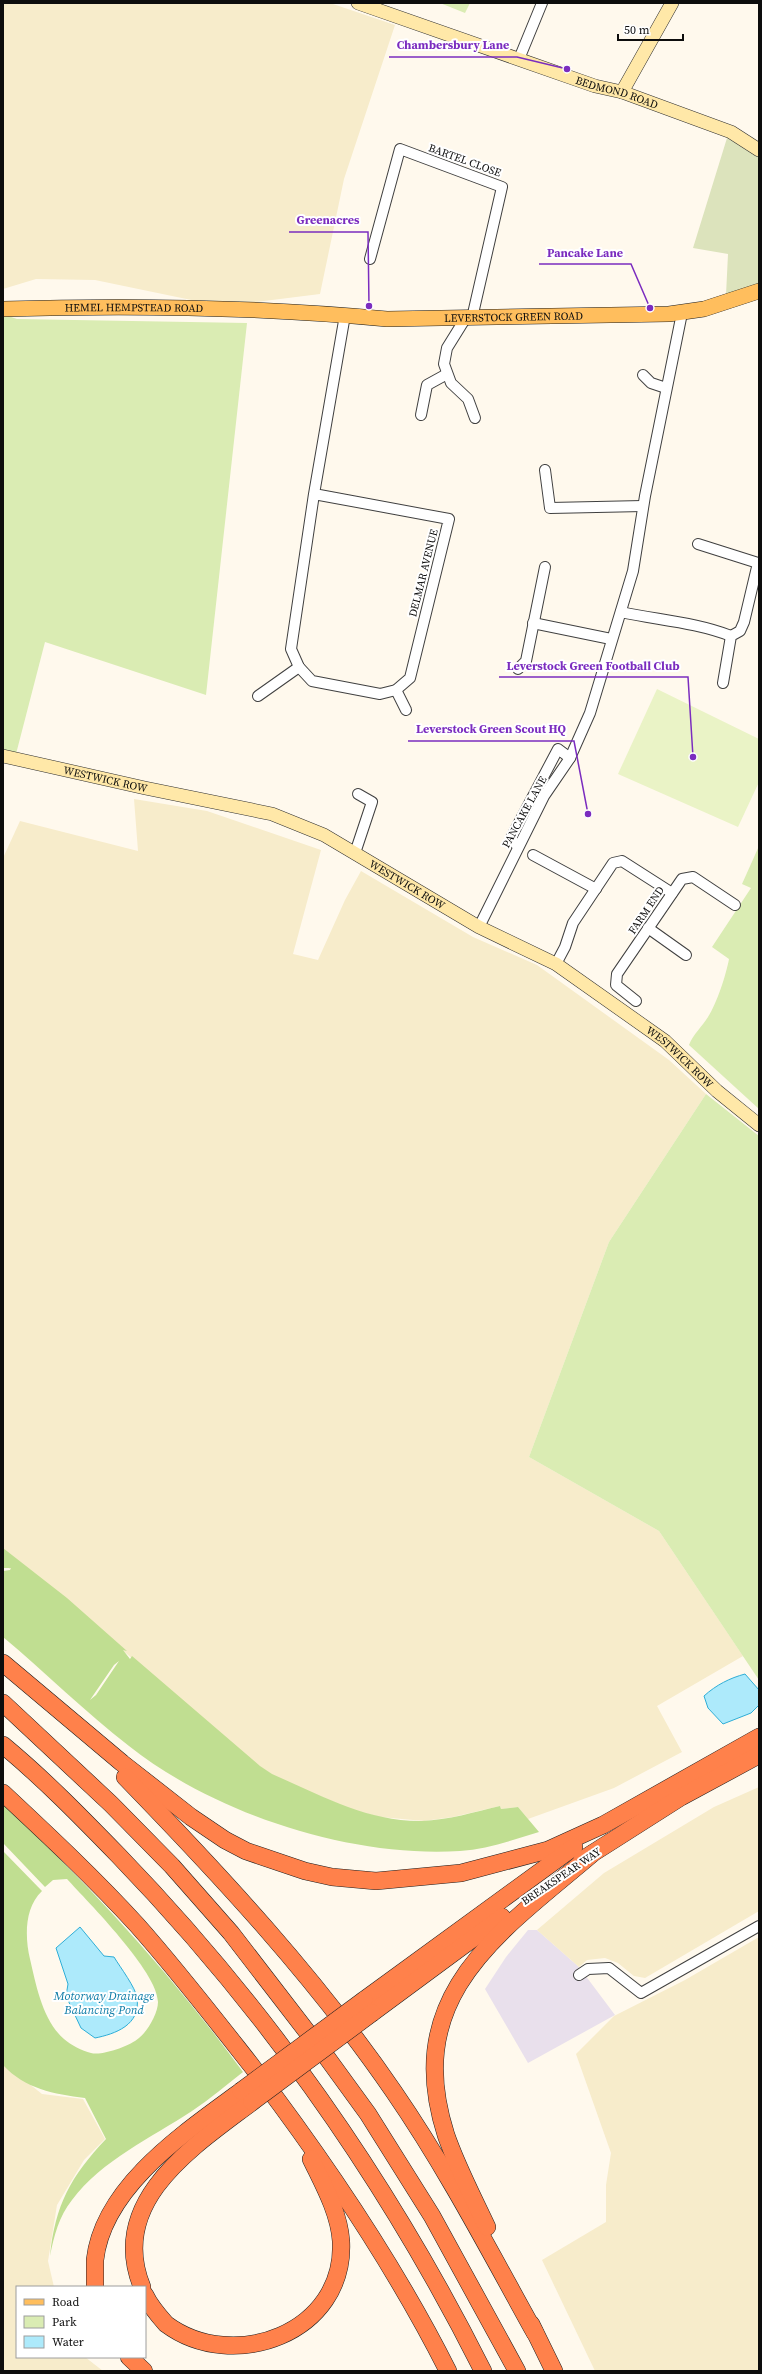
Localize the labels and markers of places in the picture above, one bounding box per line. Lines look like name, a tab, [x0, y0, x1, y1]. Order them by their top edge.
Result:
callout: Chambersbury Lane	[389, 33, 517, 57]
callout: Greenacres	[289, 208, 368, 232]
callout: Pancake Lane	[539, 240, 631, 264]
callout: Leverstock Green Football Club	[499, 653, 688, 677]
callout: Leverstock Green Scout HQ	[408, 717, 574, 741]

